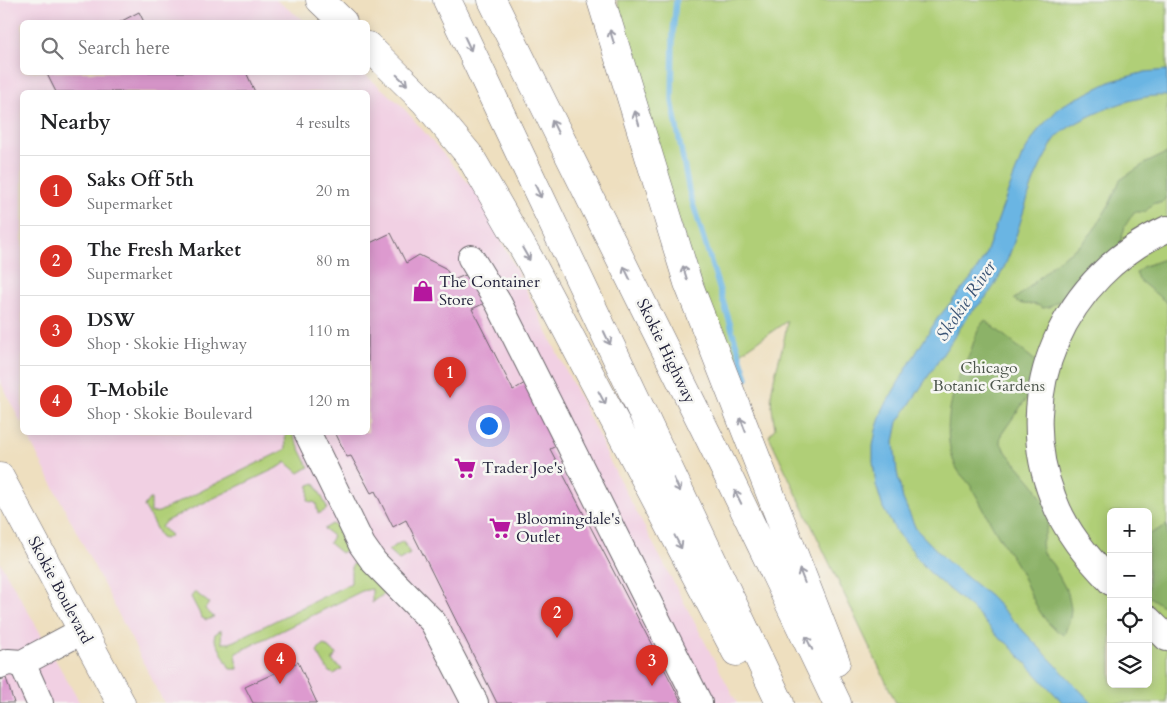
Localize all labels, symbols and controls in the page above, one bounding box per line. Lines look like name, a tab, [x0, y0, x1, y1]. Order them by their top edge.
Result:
search box	[20, 20, 370, 75]
one-way arrow	[606, 29, 616, 45]
icon: search	[38, 34, 66, 62]
text: Search here	[78, 35, 170, 61]
one-way arrow	[464, 36, 473, 51]
one-way arrow	[396, 74, 409, 86]
text: Nearby	[40, 108, 111, 137]
one-way arrow	[631, 110, 641, 126]
text: 4 results	[296, 112, 350, 134]
one-way arrow	[550, 120, 560, 135]
text: Saks Off 5th	[87, 167, 194, 193]
text: 1	[52, 180, 60, 202]
text: 20 m	[316, 180, 350, 202]
one-way arrow	[533, 183, 543, 198]
text: Supermarket	[87, 193, 173, 215]
text: The Fresh Market	[87, 237, 241, 263]
one-way arrow	[522, 247, 532, 261]
text: 2	[52, 250, 60, 272]
text: 80 m	[316, 250, 350, 272]
water label: Skokie River	[930, 255, 1003, 346]
text: Supermarket	[87, 263, 173, 285]
one-way arrow	[679, 265, 689, 281]
one-way arrow	[622, 266, 631, 281]
place label: The Container Store	[439, 271, 540, 311]
shop icon: The Container Store	[410, 278, 436, 304]
street label: Skokie Highway	[631, 295, 701, 407]
text: DSW	[87, 307, 135, 333]
text: 3	[52, 320, 60, 342]
text: 110 m	[308, 320, 350, 342]
one-way arrow	[603, 330, 612, 345]
text: Shop · Skokie Highway	[87, 333, 247, 355]
pin: 1	[434, 357, 466, 398]
park label: Chicago Botanic Gardens	[933, 357, 1045, 397]
text: T-Mobile	[87, 377, 169, 403]
text: 4	[52, 390, 60, 412]
text: 120 m	[308, 390, 350, 412]
one-way arrow	[598, 390, 607, 405]
text: Shop · Skokie Boulevard	[87, 403, 252, 425]
your location	[476, 413, 502, 439]
one-way arrow	[738, 418, 747, 433]
supermarket icon: Trader Joe's	[452, 455, 478, 481]
place label: Trader Joe's	[482, 457, 563, 479]
one-way arrow	[672, 477, 682, 492]
one-way arrow	[733, 490, 742, 505]
place label: Bloomingdale's Outlet	[516, 508, 620, 548]
map controls	[1107, 508, 1152, 688]
button: +	[1107, 508, 1152, 553]
supermarket icon: Bloomingdale's Outlet	[487, 515, 513, 541]
street label: Skokie Boulevard	[22, 532, 98, 648]
one-way arrow	[673, 534, 683, 549]
button: −	[1107, 553, 1152, 598]
one-way arrow	[797, 569, 806, 584]
pin: 2	[541, 597, 573, 638]
button: locate	[1107, 598, 1152, 643]
one-way arrow	[803, 636, 813, 651]
pin: 4	[264, 643, 296, 684]
button: layers	[1107, 643, 1152, 688]
pin: 3	[636, 645, 668, 686]

